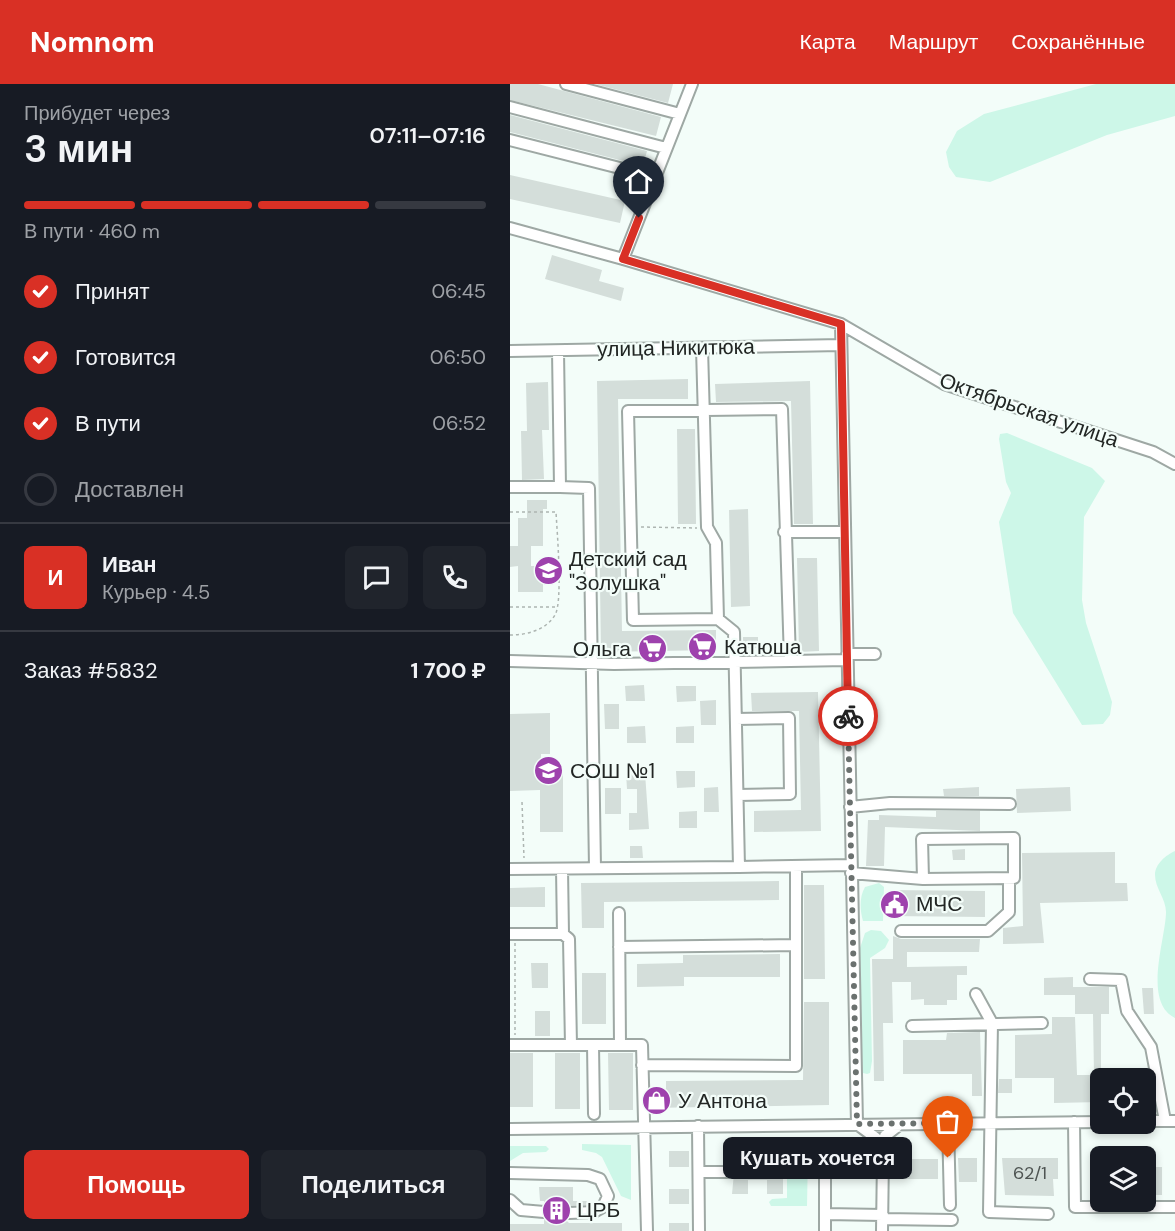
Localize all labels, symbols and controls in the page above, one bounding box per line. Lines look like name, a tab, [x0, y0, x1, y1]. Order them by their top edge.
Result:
text: Nomnom	[30, 24, 155, 61]
text: Карта	[800, 28, 856, 56]
text: Маршрут	[889, 28, 978, 56]
text: Сохранённые	[1011, 28, 1145, 56]
text: Прибудет через	[24, 100, 170, 126]
text: 07:11–07:16	[370, 121, 486, 150]
text: 3 мин	[24, 123, 133, 174]
pin	[613, 156, 664, 218]
icon: home	[622, 165, 655, 198]
text: В пути · 460 m	[24, 218, 160, 244]
icon: check	[24, 275, 57, 308]
text: Принят	[75, 277, 149, 306]
text: 06:45	[431, 278, 486, 304]
street label: улица Никитюка	[597, 333, 755, 363]
icon: check	[24, 341, 57, 374]
text: Готовится	[75, 343, 176, 372]
text: 06:50	[430, 344, 486, 370]
street label: Октябрьская улица	[936, 366, 1123, 454]
icon: check	[24, 407, 57, 440]
text: В пути	[75, 409, 141, 438]
text: 06:52	[432, 410, 486, 436]
text: Доставлен	[75, 475, 184, 504]
place label: Детский сад "Золушка"	[569, 545, 687, 597]
button: chat	[345, 546, 408, 609]
button: phone	[423, 546, 486, 609]
text: Иван	[102, 550, 157, 579]
school or university icon: Детский сад "Золушка"	[532, 555, 564, 587]
text: И	[48, 563, 63, 592]
text: Курьер · 4.5	[102, 579, 210, 605]
supermarket icon: Катюша	[687, 631, 719, 663]
supermarket icon: Ольга	[636, 633, 668, 665]
place label: Катюша	[724, 633, 802, 661]
place label: Ольга	[573, 635, 631, 663]
text: Заказ #5832	[24, 656, 158, 685]
text: 1 700 ₽	[411, 656, 486, 685]
courier	[818, 686, 878, 746]
icon: bike	[832, 700, 865, 733]
school or university icon: СОШ №1	[533, 755, 565, 787]
place label: СОШ №1	[570, 757, 655, 785]
public building icon: МЧС	[879, 888, 911, 920]
place label: МЧС	[916, 890, 962, 918]
map controls	[1090, 1068, 1156, 1212]
button: locate	[1090, 1068, 1156, 1134]
shop icon: У Антона	[641, 1085, 673, 1117]
place label: У Антона	[678, 1087, 767, 1115]
pin	[922, 1096, 973, 1158]
icon: bag	[931, 1105, 964, 1138]
callout: Кушать хочется	[723, 1137, 912, 1179]
text: Кушать хочется	[740, 1145, 895, 1171]
button: layers	[1090, 1146, 1156, 1212]
button: Помощь	[24, 1150, 249, 1219]
button: Поделиться	[261, 1150, 486, 1219]
house number: 62/1	[1013, 1161, 1047, 1185]
building icon: ЦРБ	[540, 1194, 572, 1226]
place label: ЦРБ	[577, 1196, 620, 1224]

